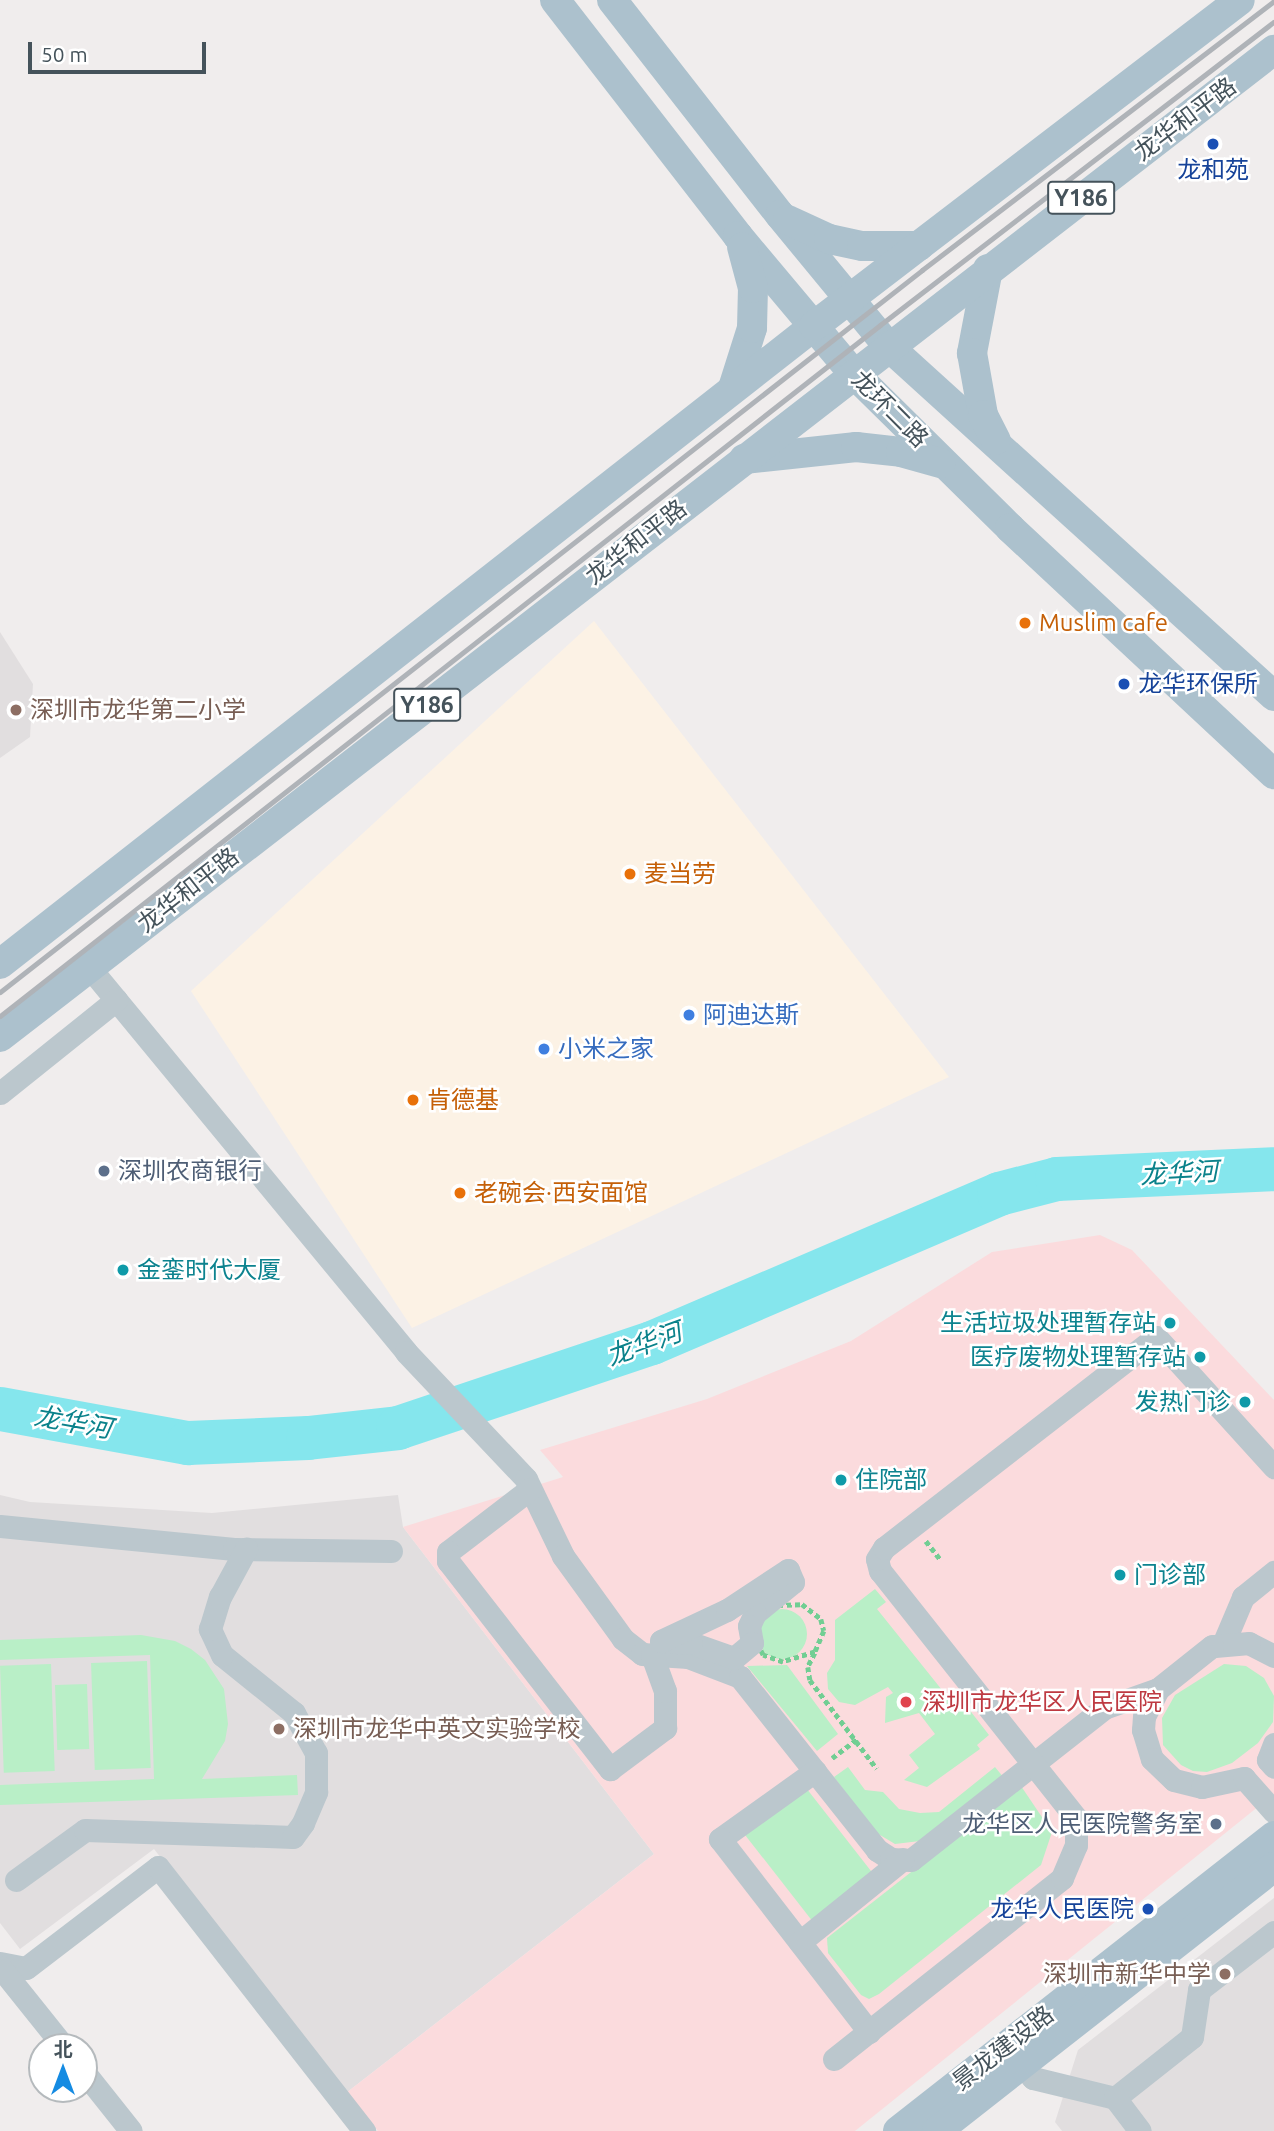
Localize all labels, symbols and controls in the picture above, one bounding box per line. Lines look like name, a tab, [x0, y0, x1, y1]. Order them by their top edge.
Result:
scale bar	[32, 28, 210, 72]
text: 50 m	[41, 42, 88, 66]
street label: 龙华和平路	[1128, 71, 1242, 167]
marker: 龙和苑	[1205, 136, 1221, 152]
place label: 龙和苑	[1177, 156, 1249, 184]
road number: Y186	[1046, 178, 1116, 218]
street label: 龙环二路	[846, 365, 934, 453]
street label: 龙华和平路	[580, 494, 692, 590]
place label: Muslim cafe	[1039, 609, 1168, 637]
marker: Muslim cafe	[1017, 615, 1033, 631]
place label: 龙华环保所	[1138, 670, 1258, 698]
marker: 龙华环保所	[1116, 676, 1132, 692]
road number: Y186	[392, 685, 462, 724]
place label: 深圳市龙华第二小学	[30, 696, 246, 724]
marker: 深圳市龙华第二小学	[8, 702, 24, 718]
street label: 龙华和平路	[132, 842, 244, 938]
place label: 麦当劳	[644, 860, 716, 888]
marker: 麦当劳	[622, 866, 638, 882]
place label: 阿迪达斯	[703, 1001, 799, 1029]
marker: 阿迪达斯	[681, 1007, 697, 1023]
place label: 小米之家	[558, 1035, 654, 1063]
marker: 小米之家	[536, 1041, 552, 1057]
place label: 肯德基	[427, 1086, 499, 1114]
marker: 肯德基	[405, 1092, 421, 1108]
water label: 龙华河	[1139, 1155, 1219, 1191]
place label: 深圳农商银行	[118, 1157, 262, 1185]
marker: 深圳农商银行	[96, 1163, 112, 1179]
place label: 老碗会·西安面馆	[474, 1179, 648, 1207]
marker: 老碗会·西安面馆	[452, 1185, 468, 1201]
place label: 金銮时代大厦	[137, 1256, 281, 1284]
marker: 金銮时代大厦	[115, 1262, 131, 1278]
place label: 生活垃圾处理暂存站	[940, 1309, 1156, 1337]
marker: 生活垃圾处理暂存站	[1162, 1315, 1178, 1331]
water label: 龙华河	[602, 1316, 686, 1372]
place label: 医疗废物处理暂存站	[970, 1343, 1186, 1371]
marker: 医疗废物处理暂存站	[1192, 1349, 1208, 1365]
place label: 发热门诊	[1135, 1388, 1231, 1416]
marker: 发热门诊	[1237, 1394, 1253, 1410]
water label: 龙华河	[32, 1400, 114, 1444]
place label: 住院部	[855, 1466, 927, 1494]
marker: 住院部	[833, 1472, 849, 1488]
place label: 门诊部	[1134, 1561, 1206, 1589]
marker: 门诊部	[1112, 1567, 1128, 1583]
place label: 深圳市龙华区人民医院	[922, 1688, 1162, 1716]
marker: 深圳市龙华区人民医院	[896, 1692, 916, 1712]
place label: 深圳市龙华中英文实验学校	[293, 1715, 581, 1743]
marker: 深圳市龙华中英文实验学校	[271, 1721, 287, 1737]
place label: 龙华区人民医院警务室	[962, 1810, 1202, 1838]
marker: 龙华区人民医院警务室	[1208, 1816, 1224, 1832]
place label: 龙华人民医院	[990, 1895, 1134, 1923]
marker: 龙华人民医院	[1140, 1901, 1156, 1917]
place label: 深圳市新华中学	[1043, 1960, 1211, 1988]
marker: 深圳市新华中学	[1217, 1966, 1233, 1982]
street label: 景龙建设路	[947, 2000, 1059, 2096]
north arrow	[28, 2033, 98, 2103]
text: 北	[53, 2038, 73, 2060]

